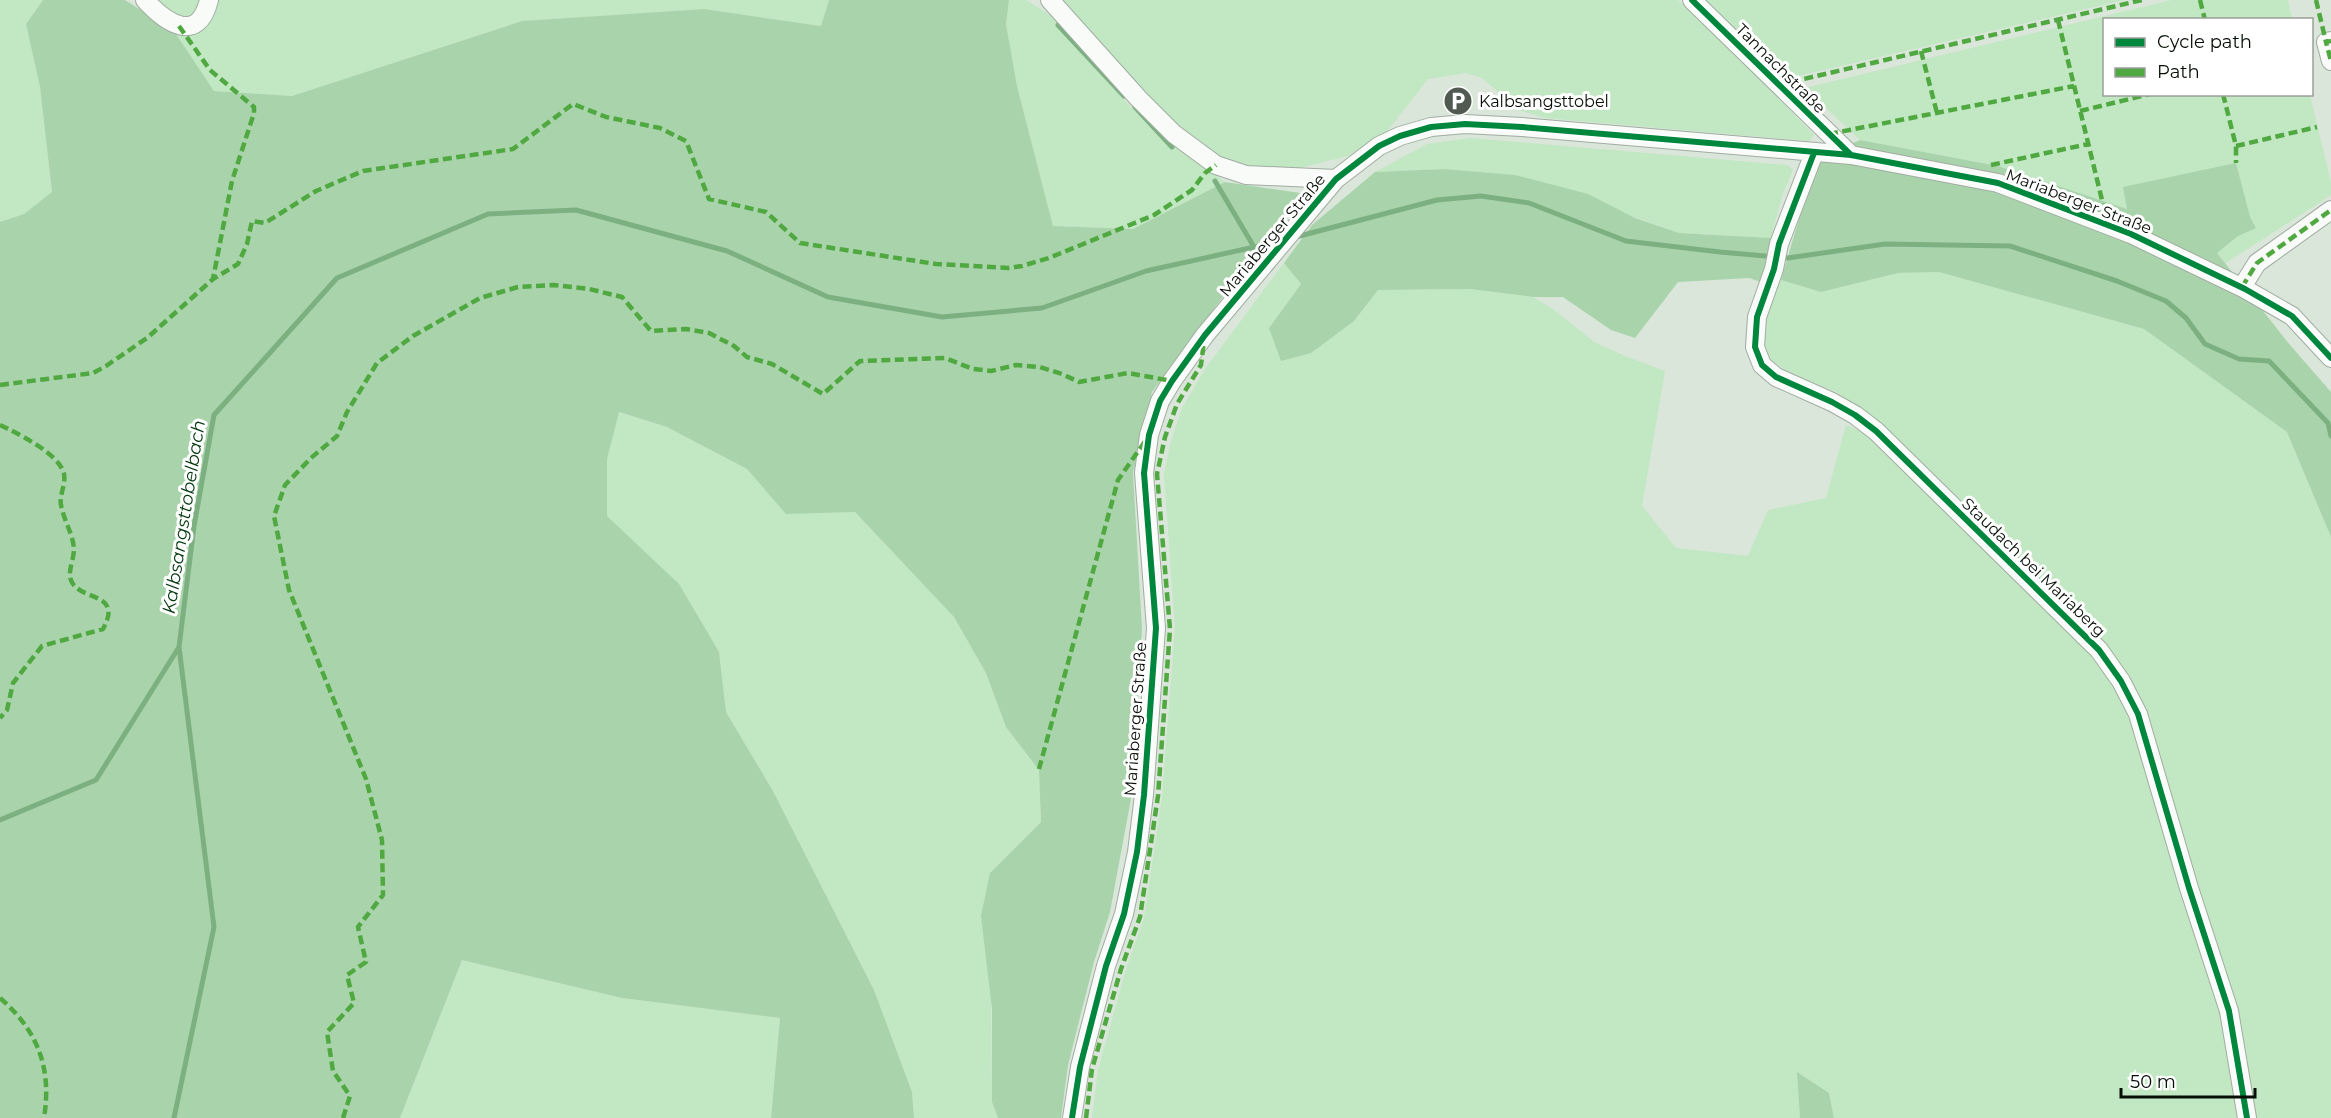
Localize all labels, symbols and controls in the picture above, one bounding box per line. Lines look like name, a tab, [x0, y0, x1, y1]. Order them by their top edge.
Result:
legend	[2103, 18, 2313, 96]
street label: Tannachstraße	[1732, 20, 1829, 117]
text: Cycle path	[2157, 31, 2252, 53]
text: Path	[2157, 61, 2200, 83]
parking icon: Kalbsangsttobel	[1442, 85, 1474, 117]
place label: Kalbsangsttobel	[1479, 92, 1609, 111]
street label: Mariaberger Straße	[2003, 165, 2154, 238]
street label: Mariaberger Straße	[1215, 170, 1329, 301]
water label: Kalbsangsttobelbach	[158, 419, 210, 615]
street label: Staudach bei Mariaberg	[1958, 494, 2109, 641]
street label: Mariaberger Straße	[1121, 641, 1150, 797]
scale bar	[2121, 1061, 2254, 1099]
text: 50 m	[2130, 1071, 2176, 1093]

